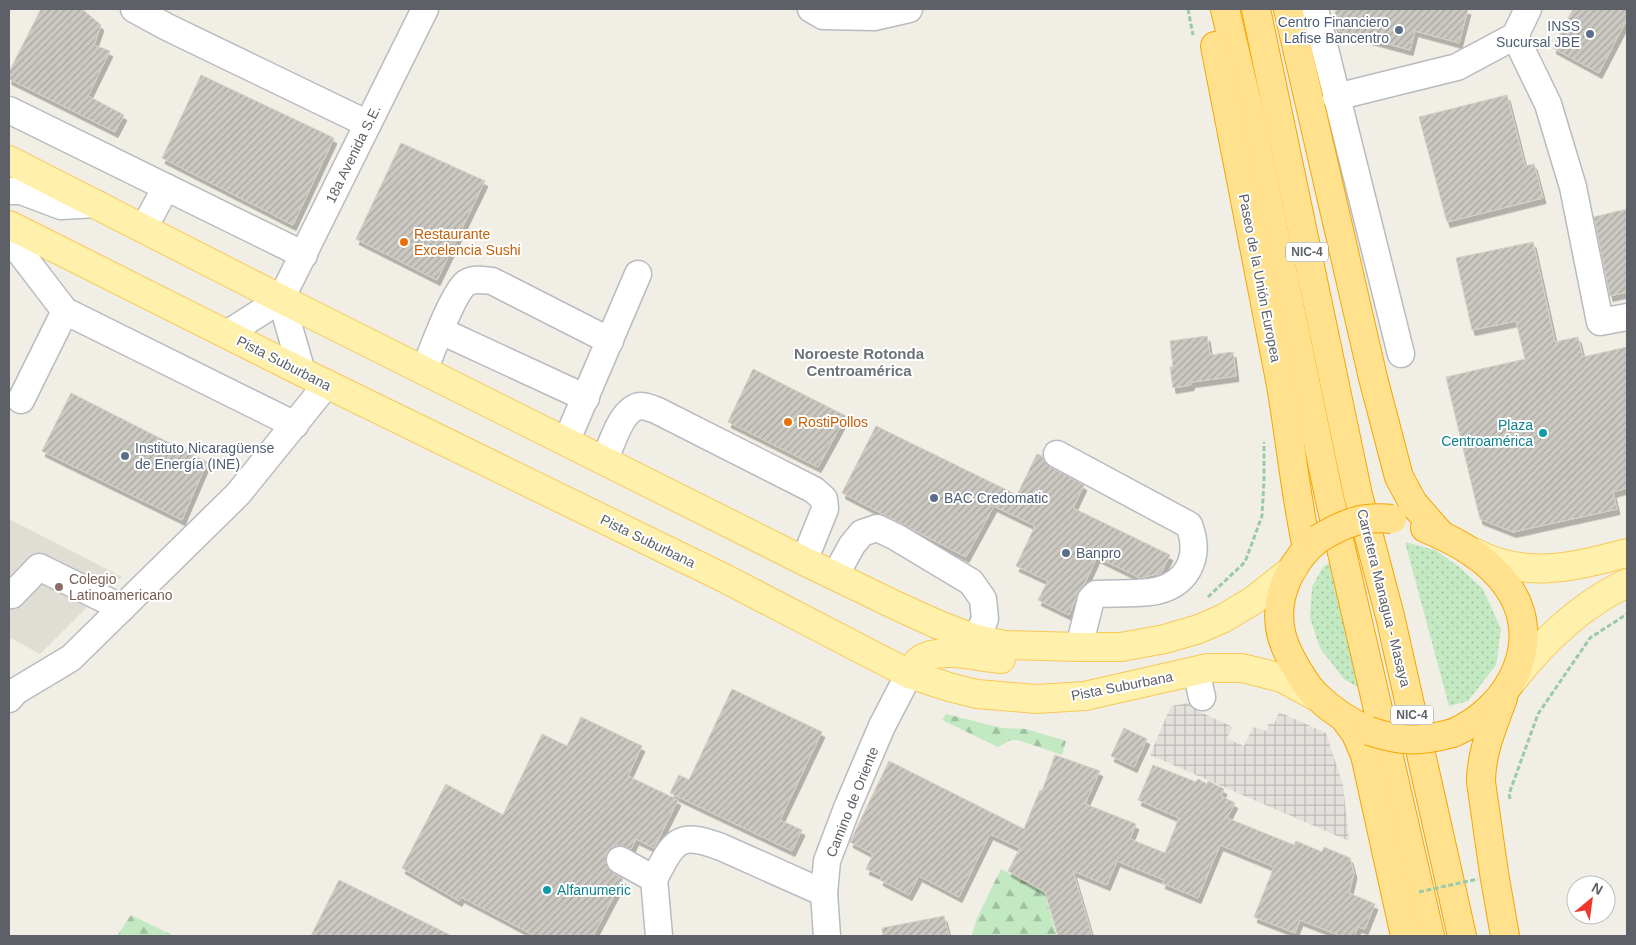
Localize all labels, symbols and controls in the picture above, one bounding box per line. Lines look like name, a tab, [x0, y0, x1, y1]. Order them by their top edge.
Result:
place label: Centro Financiero Lafise Bancentro	[1278, 14, 1389, 46]
place label: INSS Sucursal JBE	[1496, 18, 1580, 50]
marker: Centro Financiero Lafise Bancentro	[1393, 24, 1405, 36]
marker: INSS Sucursal JBE	[1584, 28, 1596, 40]
street label: 18a Avenida S.E.	[322, 102, 384, 206]
street label: Paseo de la Unión Europea	[1236, 192, 1284, 364]
place label: Restaurante Excelencia Sushi	[414, 226, 521, 258]
marker: Restaurante Excelencia Sushi	[398, 236, 410, 248]
road number: NIC-4	[1286, 242, 1328, 262]
street label: Pista Suburbana	[234, 332, 334, 394]
district label: Noroeste Rotonda Centroamérica	[794, 345, 925, 379]
place label: RostiPollos	[798, 414, 868, 430]
marker: RostiPollos	[782, 416, 794, 428]
place label: Plaza Centroamérica	[1441, 417, 1533, 449]
marker: Plaza Centroamérica	[1537, 427, 1549, 439]
place label: Instituto Nicaragüense de Energía (INE)	[135, 440, 275, 472]
marker: Instituto Nicaragüense de Energía (INE)	[119, 450, 131, 462]
place label: BAC Credomatic	[944, 490, 1048, 506]
marker: BAC Credomatic	[928, 492, 940, 504]
street label: Carretera Managua - Masaya	[1354, 507, 1414, 689]
street label: Pista Suburbana	[598, 511, 698, 571]
place label: Banpro	[1076, 545, 1121, 561]
marker: Banpro	[1060, 547, 1072, 559]
place label: Colegio Latinoamericano	[69, 571, 173, 603]
marker: Colegio Latinoamericano	[53, 581, 65, 593]
street label: Pista Suburbana	[1070, 668, 1175, 704]
road number: NIC-4	[1391, 706, 1433, 724]
street label: Camino de Oriente	[823, 744, 882, 859]
north arrow	[1566, 875, 1616, 925]
text: N	[1589, 879, 1606, 898]
place label: Alfanumeric	[557, 882, 631, 898]
marker: Alfanumeric	[541, 884, 553, 896]

